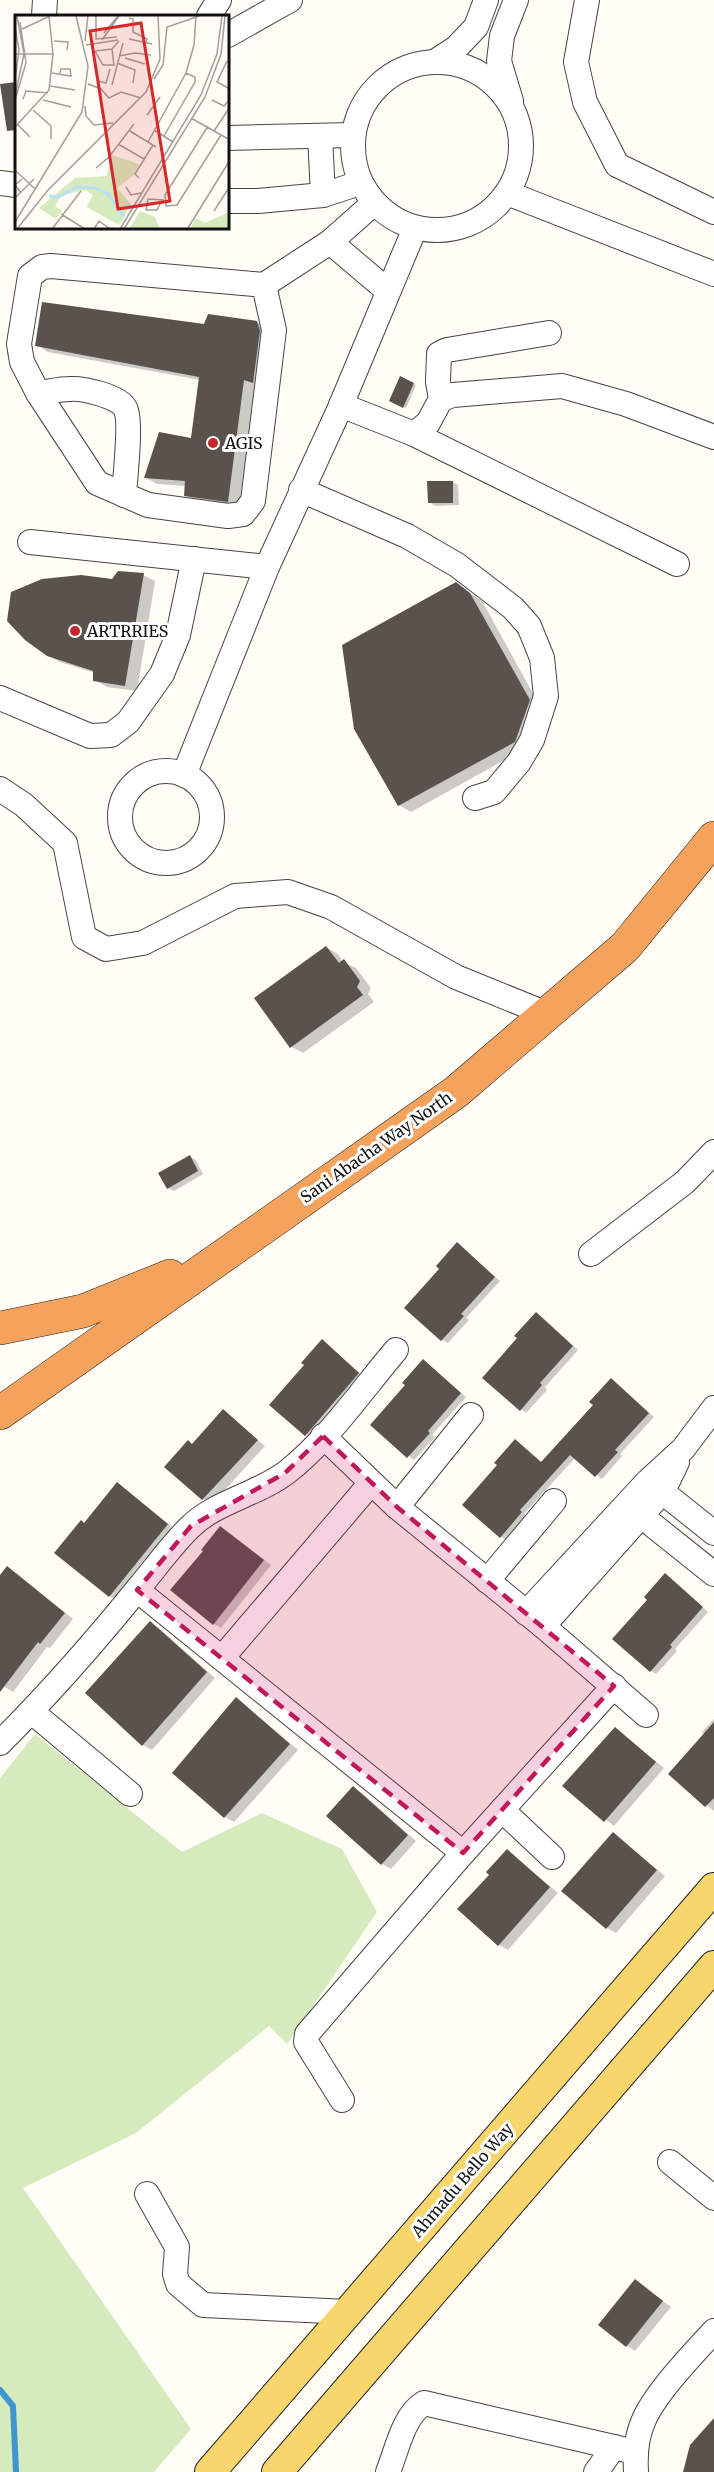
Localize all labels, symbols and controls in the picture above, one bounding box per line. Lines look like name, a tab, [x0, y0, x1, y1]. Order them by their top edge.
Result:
inset map	[15, 15, 230, 230]
place label: AGIS	[224, 433, 263, 453]
marker: AGIS	[206, 436, 220, 450]
place label: ARTRRIES	[86, 621, 168, 641]
marker: ARTRRIES	[68, 624, 82, 638]
street label: Sani Abacha Way North	[296, 1087, 456, 1207]
street label: Ahmadu Bello Way	[406, 2118, 518, 2242]

